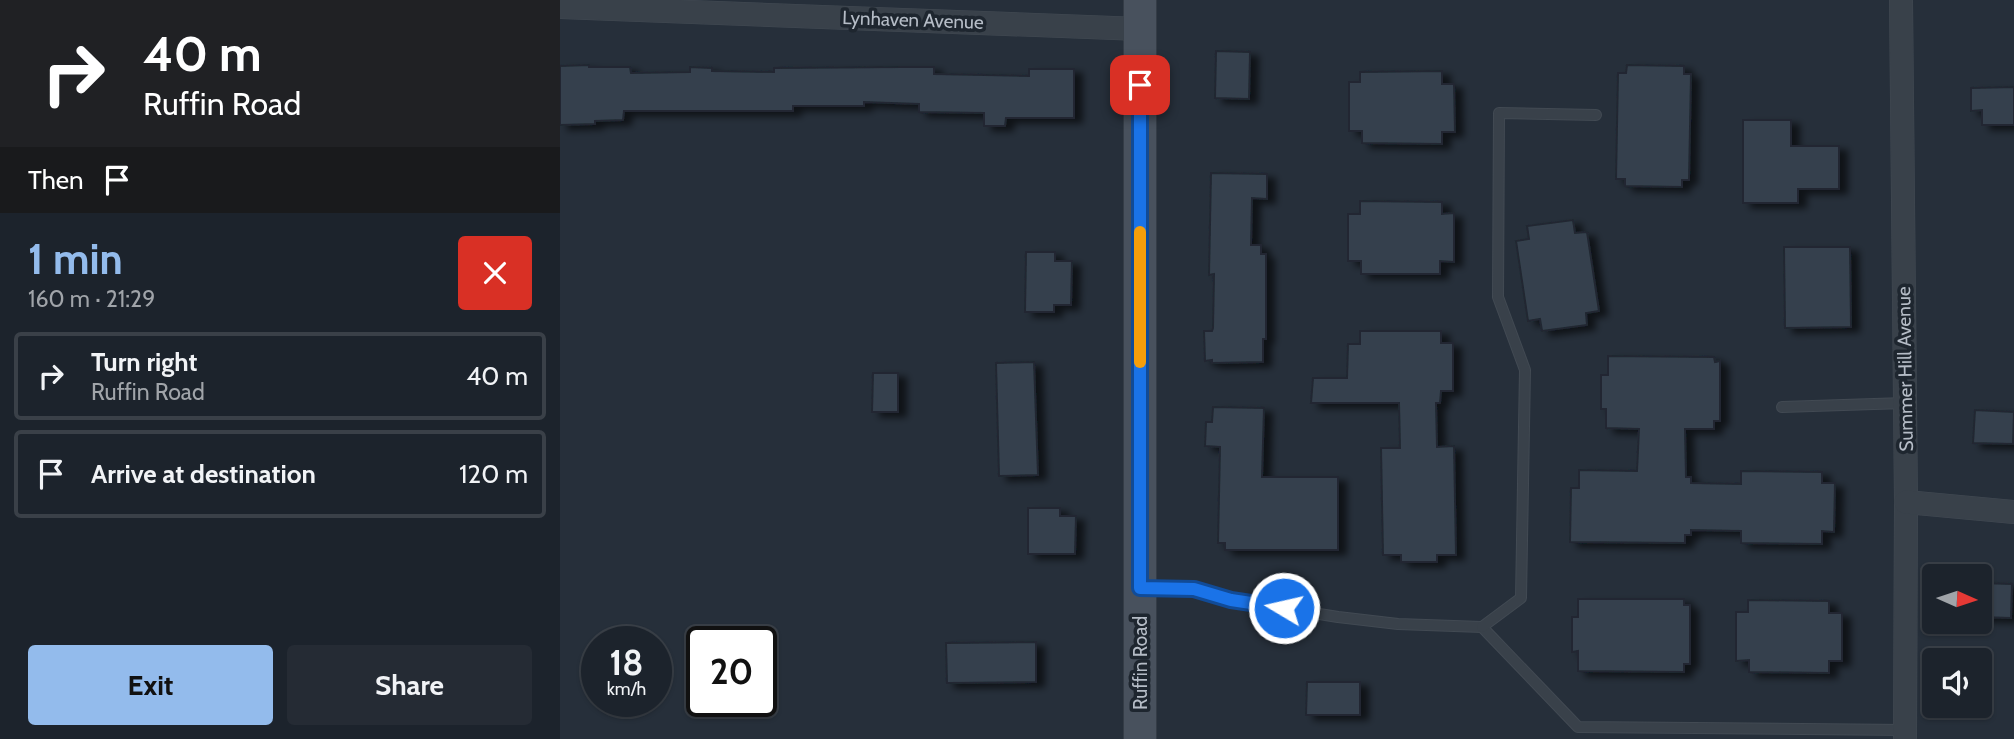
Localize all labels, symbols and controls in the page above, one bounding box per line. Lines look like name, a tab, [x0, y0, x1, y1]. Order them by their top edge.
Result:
street label: Lynhaven Avenue	[842, 6, 984, 34]
text: 40 m	[143, 24, 262, 83]
icon: right	[28, 28, 119, 119]
pin	[1110, 55, 1170, 115]
icon: arrive	[1121, 66, 1159, 104]
text: Ruffin Road	[143, 84, 301, 123]
icon: arrive	[98, 161, 136, 199]
text: Then	[28, 164, 84, 196]
text: 1 min	[28, 233, 123, 285]
button: close	[458, 236, 532, 310]
text: 160 m · 21:29	[28, 285, 155, 313]
street label: Summer Hill Avenue	[1892, 286, 1918, 452]
text: Turn right	[91, 346, 197, 378]
icon: right	[32, 357, 70, 395]
text: 40 m	[466, 360, 528, 392]
text: Ruffin Road	[91, 378, 205, 406]
icon: arrive	[32, 455, 70, 493]
text: Arrive at destination	[91, 458, 316, 490]
text: 120 m	[459, 458, 528, 490]
north arrow	[1922, 564, 1992, 634]
map controls	[1922, 564, 1992, 718]
position arrow	[1247, 571, 1321, 645]
street label: Ruffin Road	[1129, 616, 1152, 710]
speed limit sign: 20	[686, 626, 777, 717]
text: 18	[609, 641, 644, 684]
button: Exit	[28, 645, 273, 725]
button: Share	[287, 645, 532, 725]
button: sound	[1922, 648, 1992, 718]
text: km/h	[607, 678, 646, 700]

